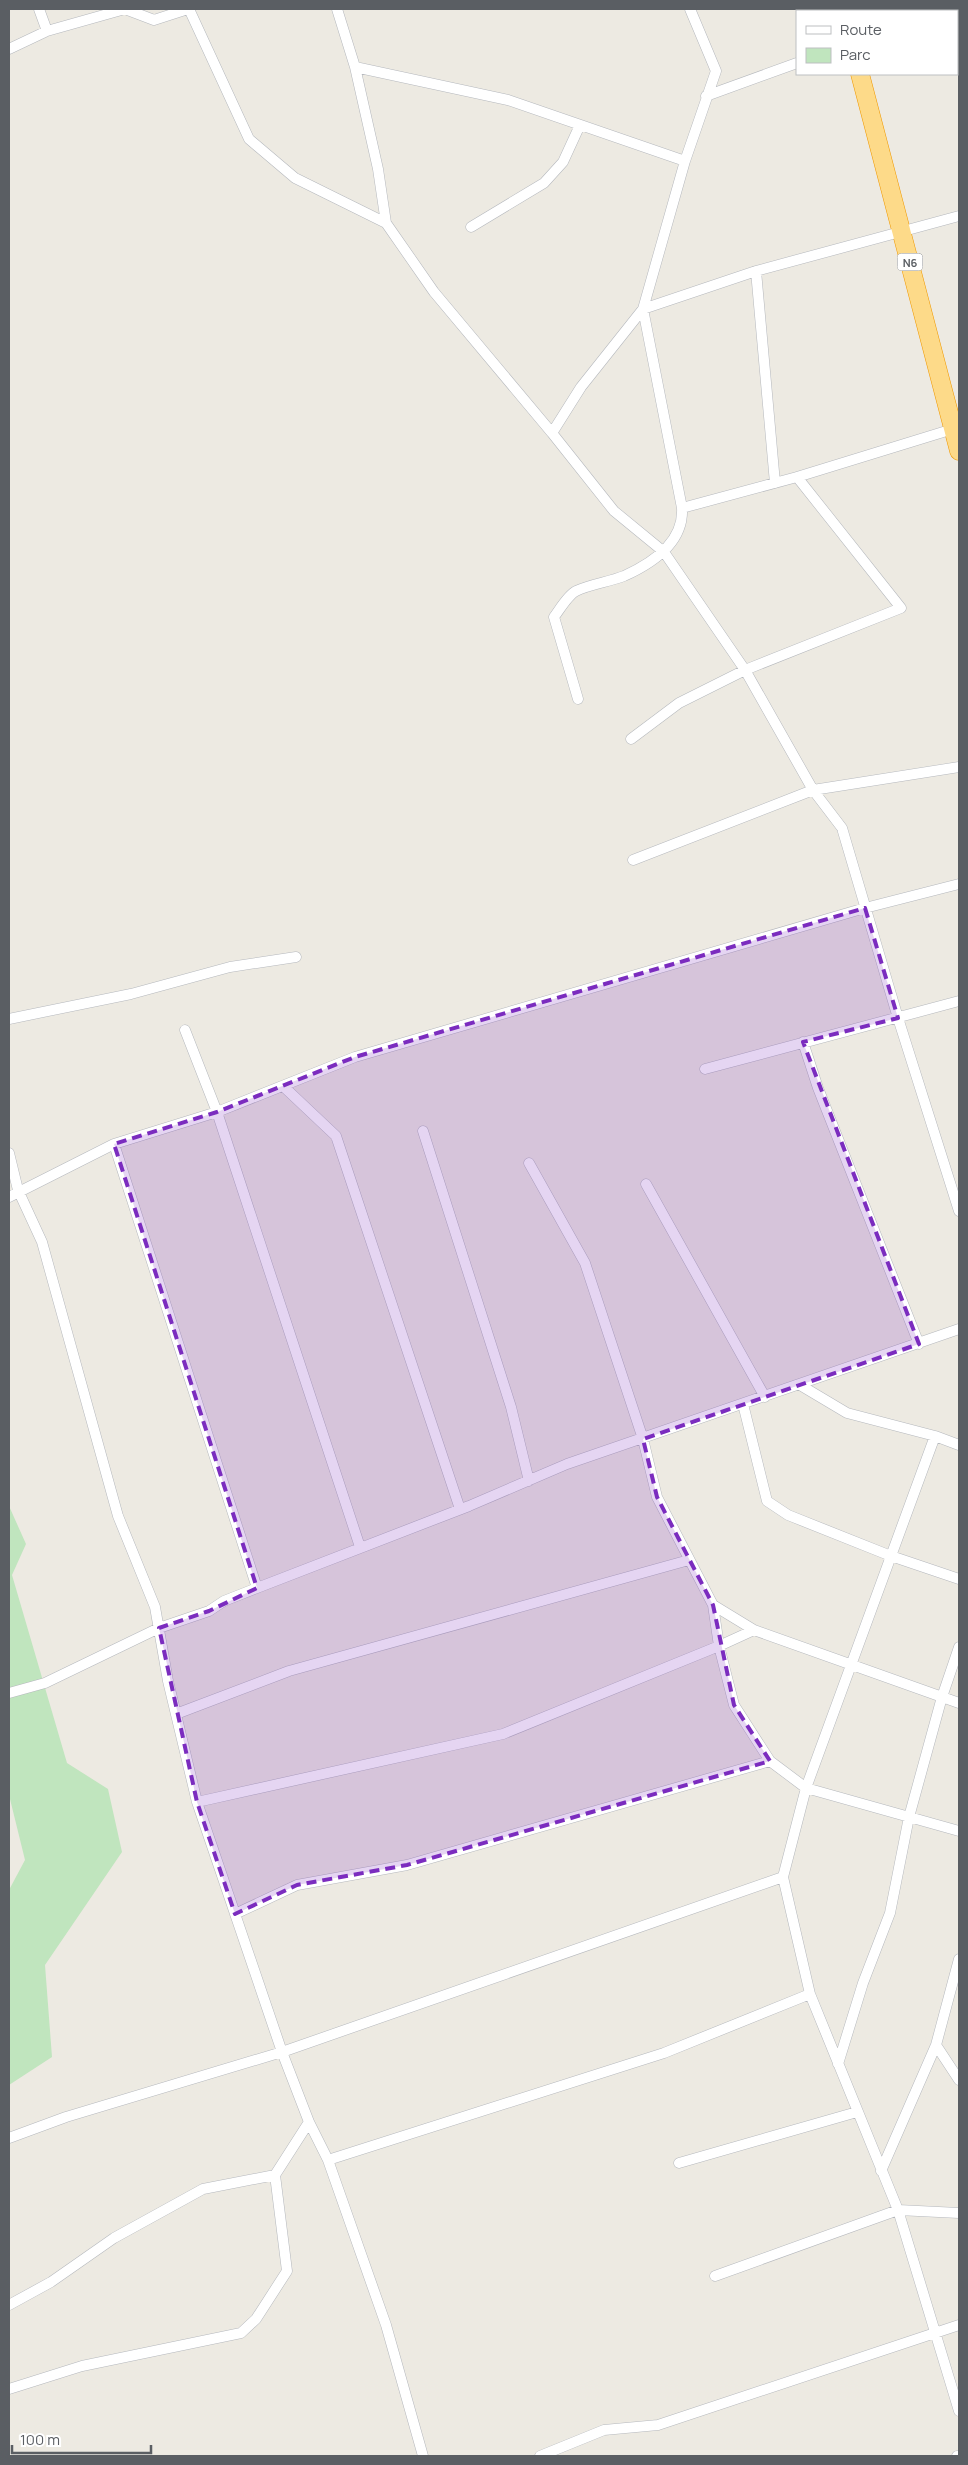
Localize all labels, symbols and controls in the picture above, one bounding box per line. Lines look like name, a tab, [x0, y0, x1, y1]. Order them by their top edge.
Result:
legend	[796, 10, 958, 75]
text: Route	[840, 19, 882, 40]
text: Parc	[840, 44, 871, 65]
road number: N6	[898, 253, 922, 270]
scale bar	[12, 2422, 151, 2454]
text: 100 m	[20, 2429, 60, 2450]

